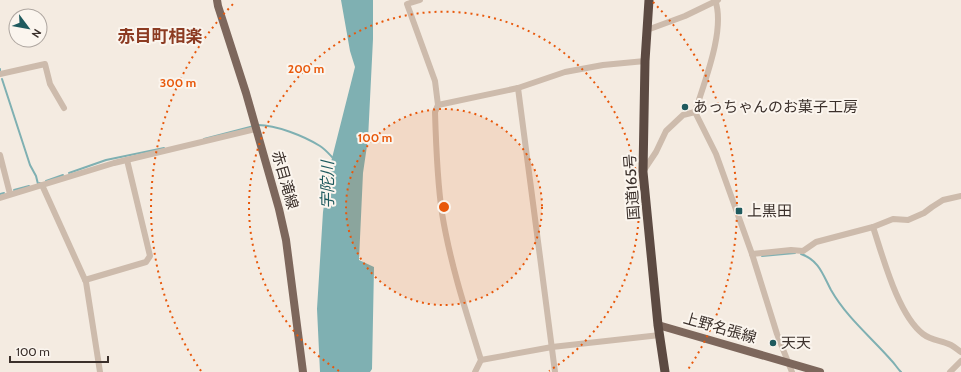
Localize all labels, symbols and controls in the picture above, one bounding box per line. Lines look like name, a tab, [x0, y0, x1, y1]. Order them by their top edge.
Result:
north arrow	[8, 8, 48, 48]
text: N	[28, 26, 44, 40]
district label: 赤目町相楽	[118, 26, 203, 46]
text: 200 m	[288, 61, 324, 76]
text: 300 m	[160, 75, 196, 90]
place label: あっちゃんのお菓子工房	[693, 98, 858, 116]
marker: あっちゃんのお菓子工房	[680, 102, 690, 112]
text: 100 m	[358, 130, 392, 145]
street label: 赤目滝線	[268, 149, 302, 211]
street label: 国道165号	[621, 153, 643, 221]
water label: 宇陀川	[318, 159, 337, 209]
centre of rings	[437, 200, 451, 214]
place label: 上黒田	[747, 202, 792, 220]
marker: 上黒田	[734, 206, 744, 216]
street label: 上野名張線	[681, 309, 759, 347]
place label: 天天	[781, 334, 811, 352]
scale bar	[10, 338, 108, 364]
marker: 天天	[768, 338, 778, 348]
text: 100 m	[16, 344, 50, 359]

